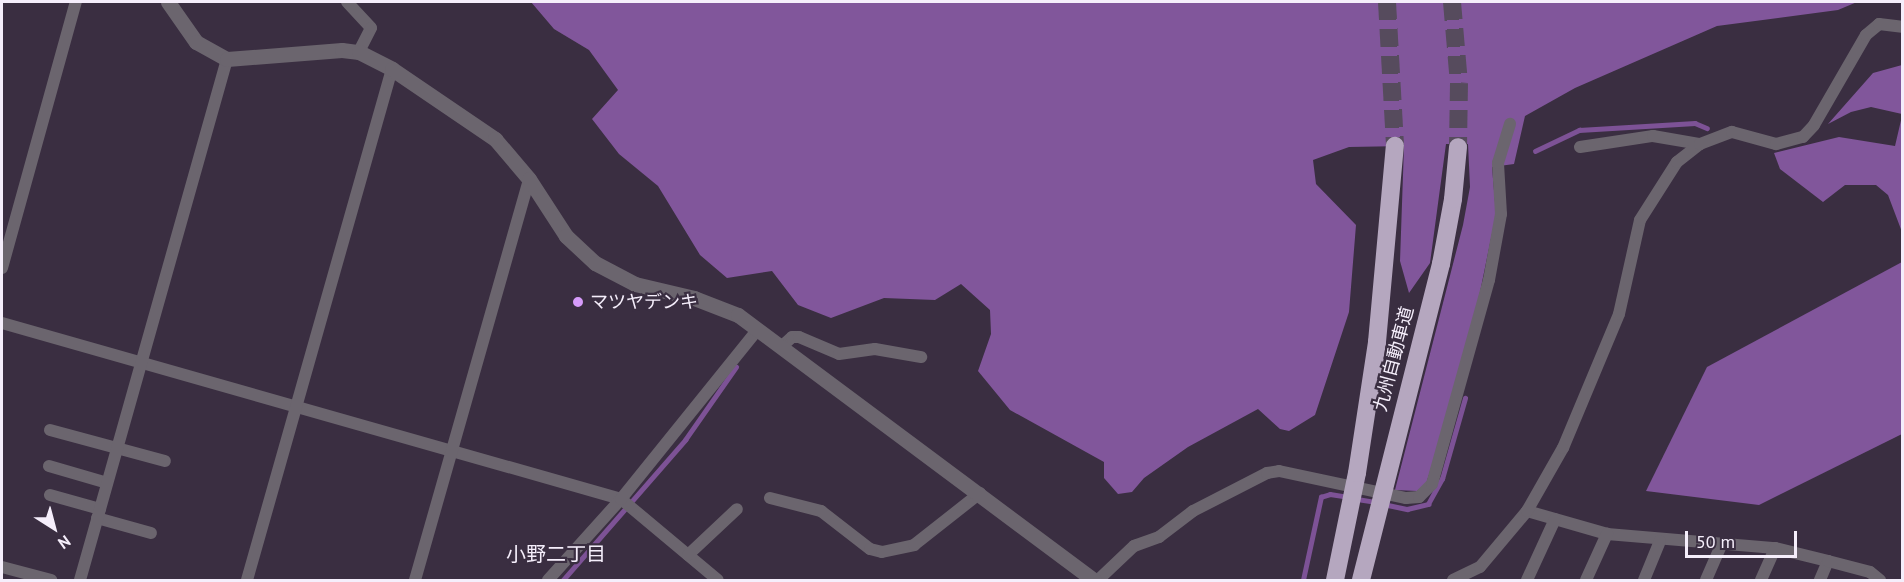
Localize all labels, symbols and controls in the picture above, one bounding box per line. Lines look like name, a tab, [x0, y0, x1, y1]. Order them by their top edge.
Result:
place label: マツヤデンキ	[590, 291, 698, 313]
marker: マツヤデンキ	[571, 295, 585, 309]
street label: 九州自動車道	[1370, 304, 1418, 414]
north arrow	[24, 498, 84, 558]
scale bar	[1688, 519, 1800, 557]
text: 50 m	[1696, 530, 1735, 553]
text: N	[54, 531, 75, 554]
district label: 小野二丁目	[506, 542, 606, 566]

